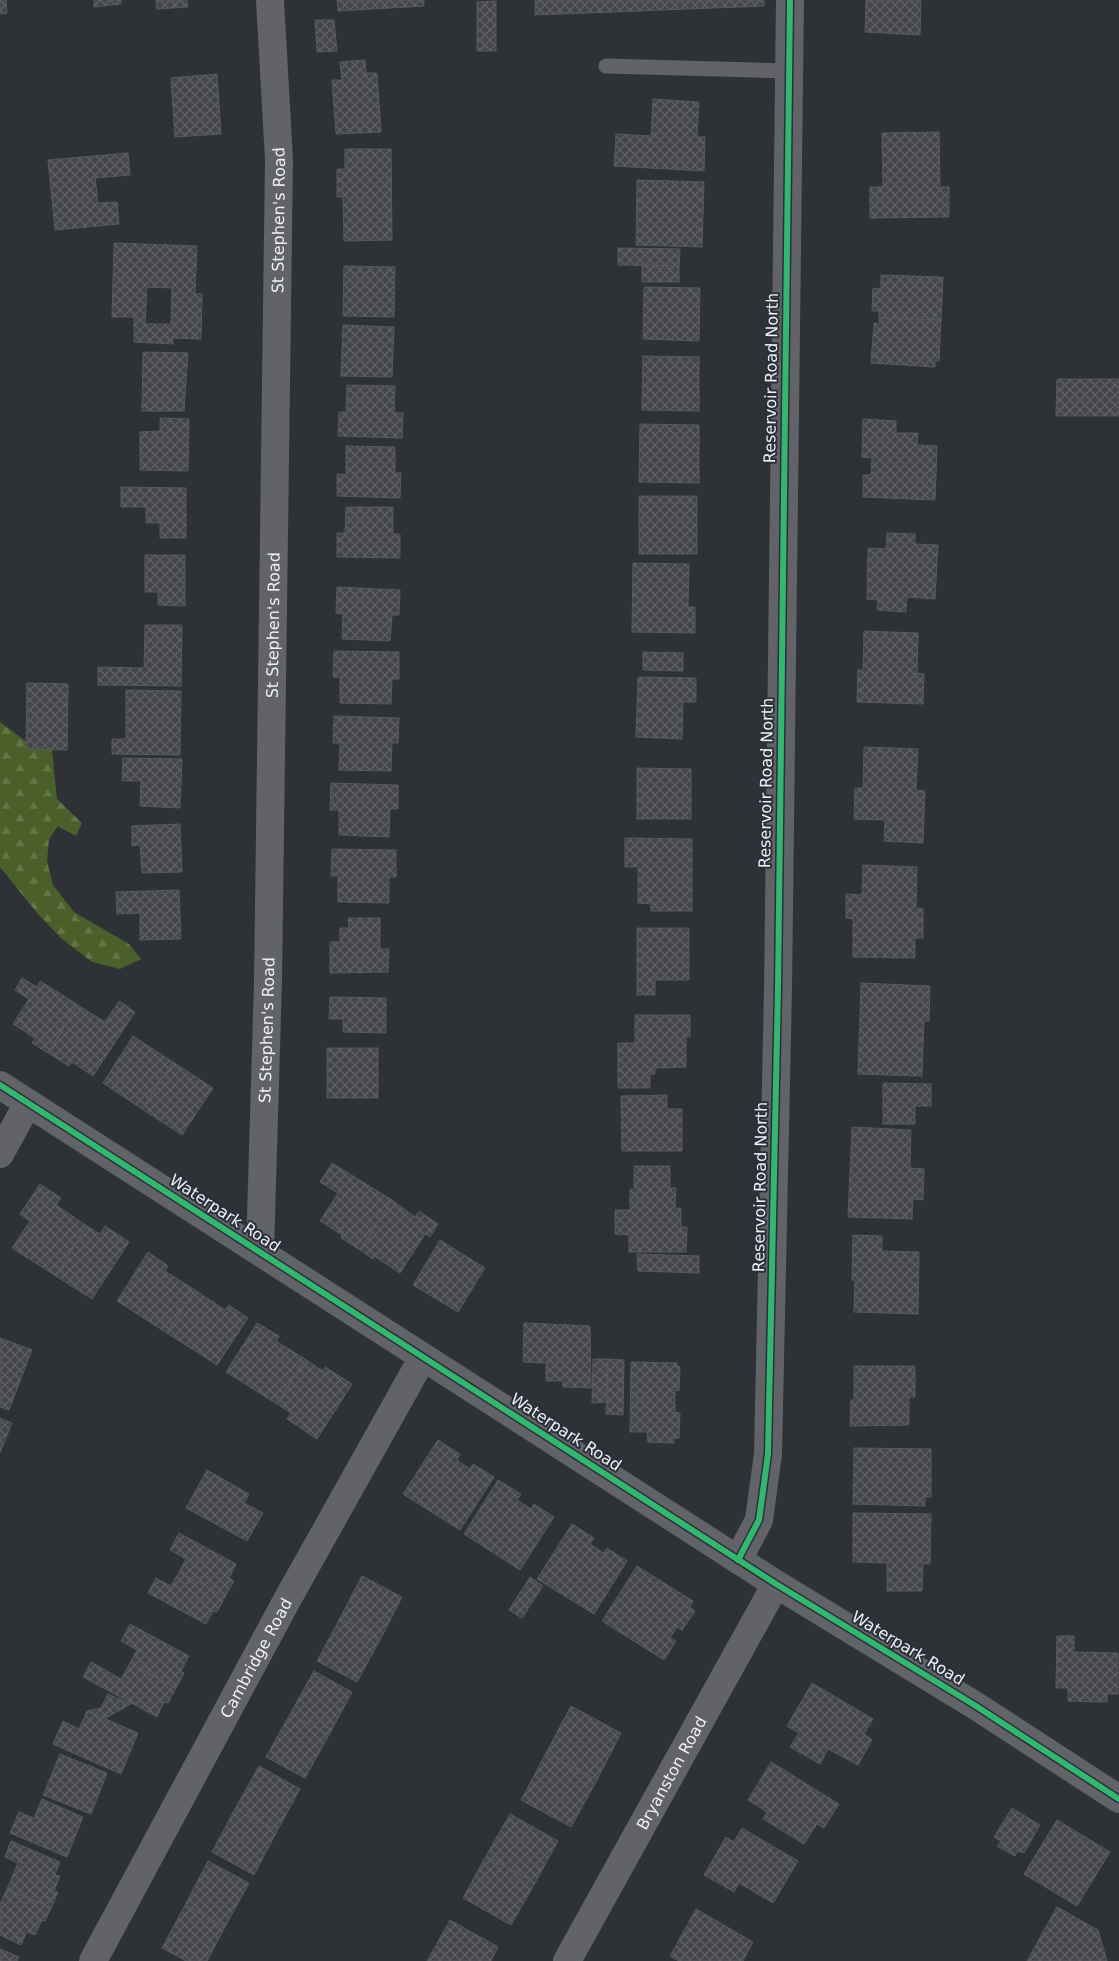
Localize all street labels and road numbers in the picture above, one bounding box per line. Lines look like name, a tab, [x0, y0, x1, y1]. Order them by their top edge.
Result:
street label: St Stephen's Road	[268, 147, 289, 293]
street label: Reservoir Road North	[760, 293, 782, 463]
street label: St Stephen's Road	[262, 552, 283, 698]
street label: Reservoir Road North	[755, 698, 777, 868]
street label: St Stephen's Road	[255, 957, 278, 1103]
street label: Reservoir Road North	[749, 1102, 771, 1272]
street label: Waterpark Road	[166, 1170, 284, 1256]
street label: Waterpark Road	[507, 1389, 625, 1475]
street label: Cambridge Road	[216, 1595, 296, 1721]
street label: Waterpark Road	[848, 1607, 968, 1689]
street label: Bryanston Road	[632, 1713, 710, 1833]

